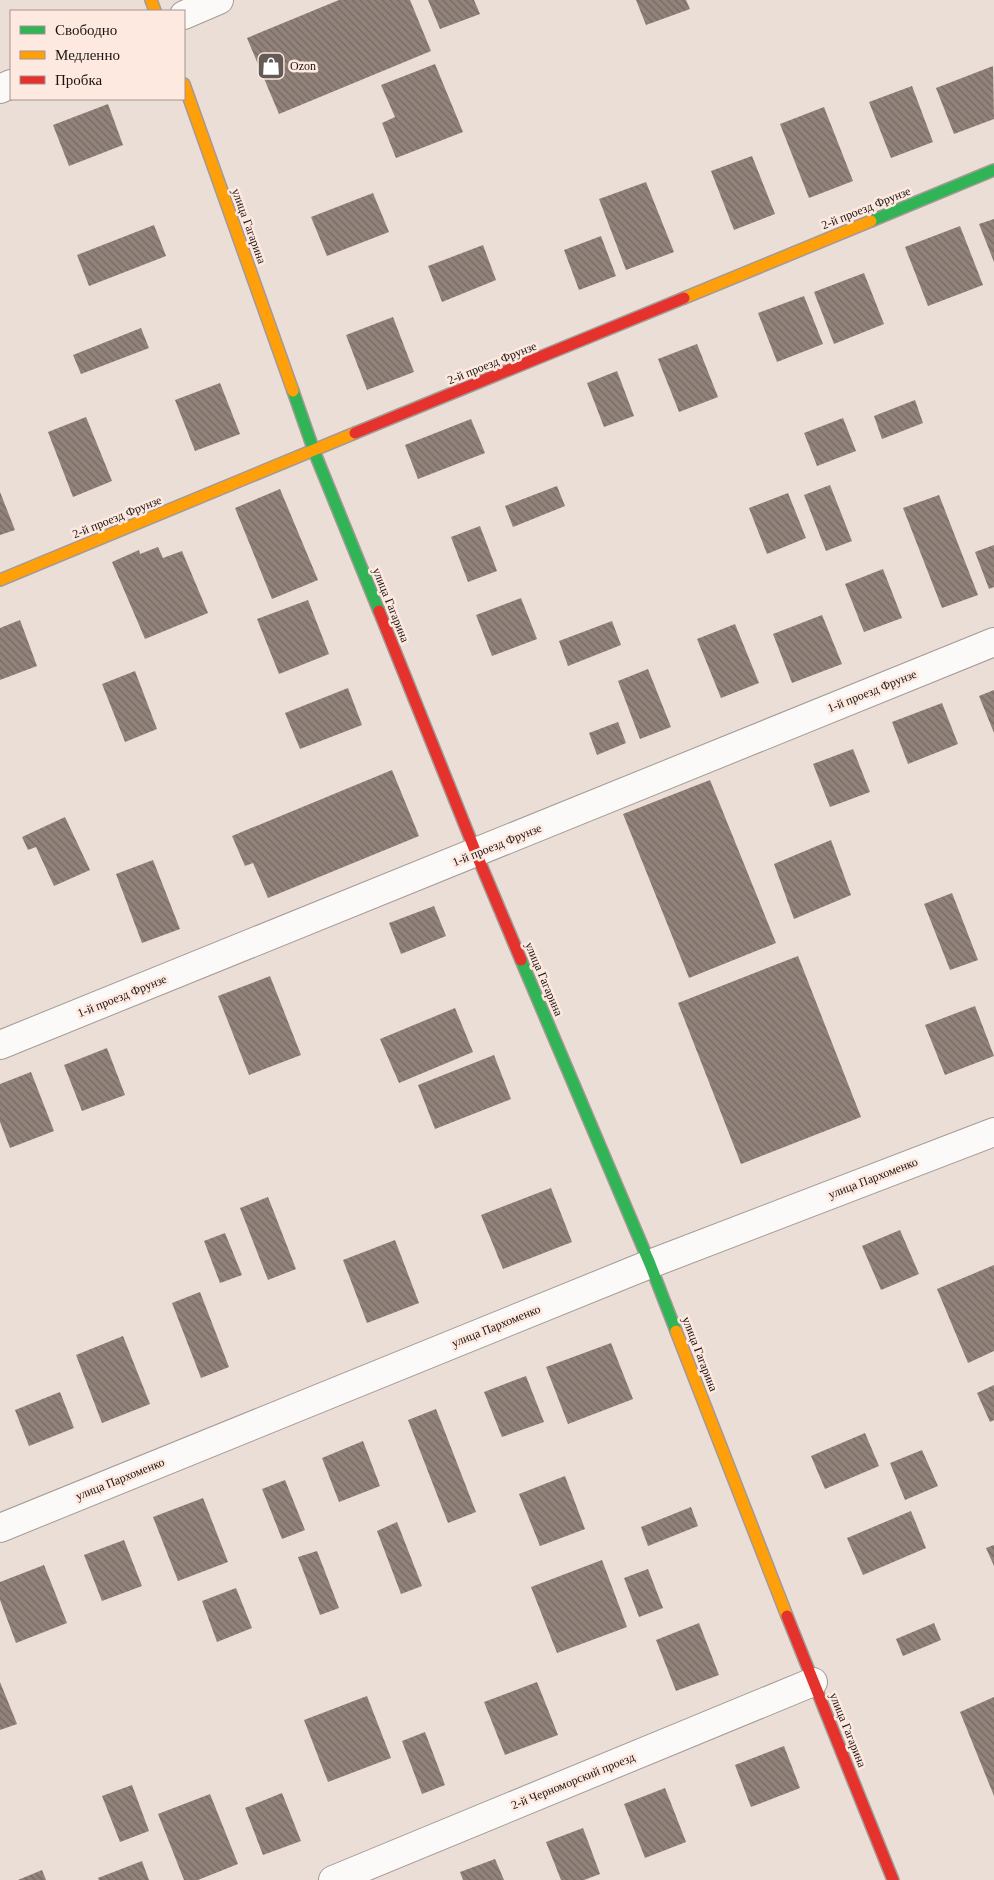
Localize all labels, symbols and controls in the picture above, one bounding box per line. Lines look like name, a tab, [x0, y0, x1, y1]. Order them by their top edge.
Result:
legend	[10, 10, 185, 100]
text: Свободно	[55, 22, 117, 38]
text: Медленно	[55, 47, 120, 63]
shop icon: Ozon	[256, 51, 286, 81]
place label: Ozon	[290, 59, 316, 73]
text: Пробка	[55, 72, 103, 88]
street label: 2-й проезд Фрунзе	[819, 184, 913, 232]
street label: улица Гагарина	[229, 186, 269, 266]
street label: 2-й проезд Фрунзе	[445, 339, 539, 387]
street label: 2-й проезд Фрунзе	[70, 493, 164, 541]
street label: улица Гагарина	[370, 566, 413, 645]
street label: 1-й проезд Фрунзе	[825, 667, 919, 715]
street label: 1-й проезд Фрунзе	[450, 821, 544, 869]
street label: улица Гагарина	[522, 940, 566, 1019]
street label: 1-й проезд Фрунзе	[75, 972, 169, 1020]
street label: улица Пархоменко	[826, 1155, 920, 1201]
street label: улица Пархоменко	[450, 1302, 542, 1350]
street label: улица Гагарина	[679, 1315, 721, 1394]
street label: улица Пархоменко	[74, 1455, 166, 1503]
street label: улица Гагарина	[827, 1691, 870, 1770]
street label: 2-й Черноморский проезд	[509, 1750, 637, 1812]

